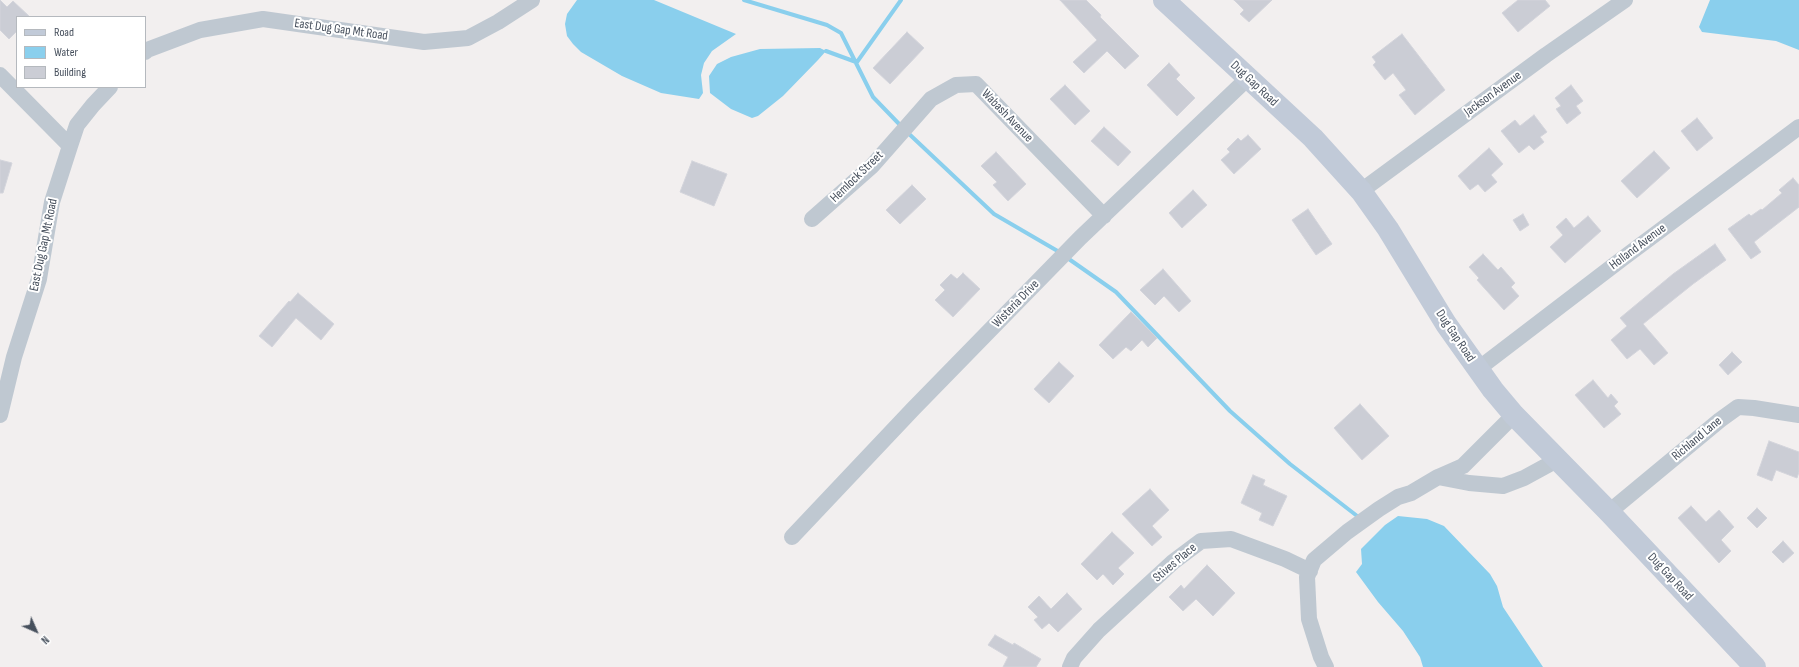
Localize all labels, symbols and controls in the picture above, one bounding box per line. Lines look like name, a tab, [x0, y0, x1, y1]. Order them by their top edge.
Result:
legend	[16, 16, 146, 88]
street label: East Dug Gap Mt Road	[293, 16, 389, 44]
text: Road	[54, 25, 74, 40]
text: Water	[54, 45, 78, 60]
street label: Dug Gap Road	[1227, 58, 1281, 110]
text: Building	[54, 65, 86, 80]
street label: Jackson Avenue	[1461, 68, 1525, 120]
street label: Wabash Avenue	[978, 86, 1036, 146]
street label: Hemlock Street	[827, 148, 887, 206]
street label: East Dug Gap Mt Road	[27, 197, 61, 293]
street label: Holland Avenue	[1607, 221, 1669, 273]
street label: Wisteria Drive	[989, 277, 1043, 331]
street label: Dug Gap Road	[1432, 307, 1478, 365]
street label: Richland Lane	[1669, 414, 1725, 464]
street label: Stives Place	[1150, 540, 1200, 586]
street label: Dug Gap Road	[1644, 550, 1696, 604]
north arrow	[16, 611, 56, 651]
text: N	[38, 633, 52, 647]

